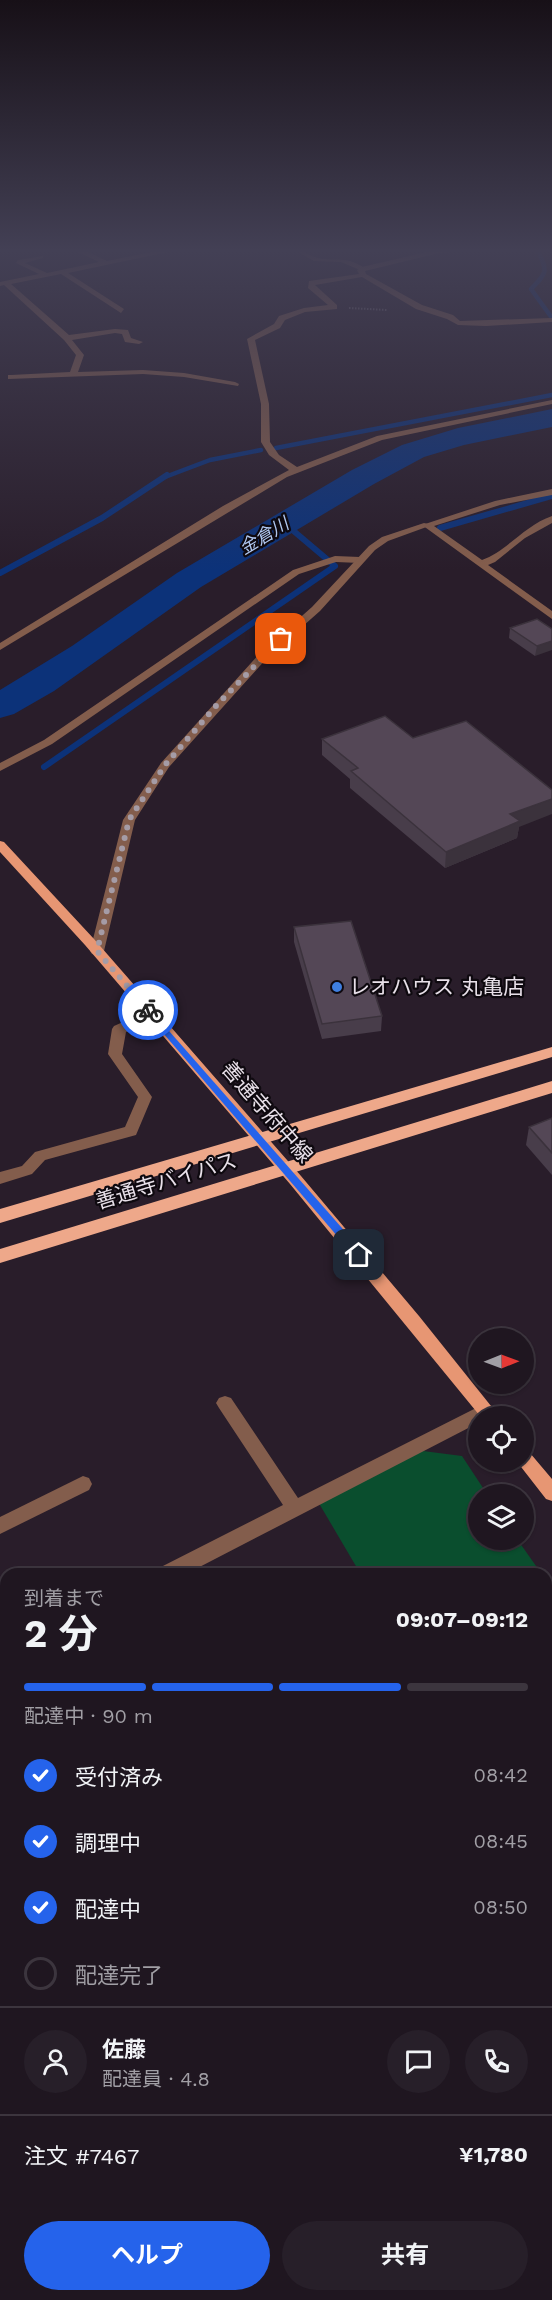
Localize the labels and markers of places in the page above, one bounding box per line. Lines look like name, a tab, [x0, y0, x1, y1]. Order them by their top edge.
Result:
pin	[255, 613, 306, 664]
place label: レオハウス 丸亀店	[349, 974, 524, 999]
marker: レオハウス 丸亀店	[330, 980, 344, 994]
pin	[333, 1229, 384, 1280]

